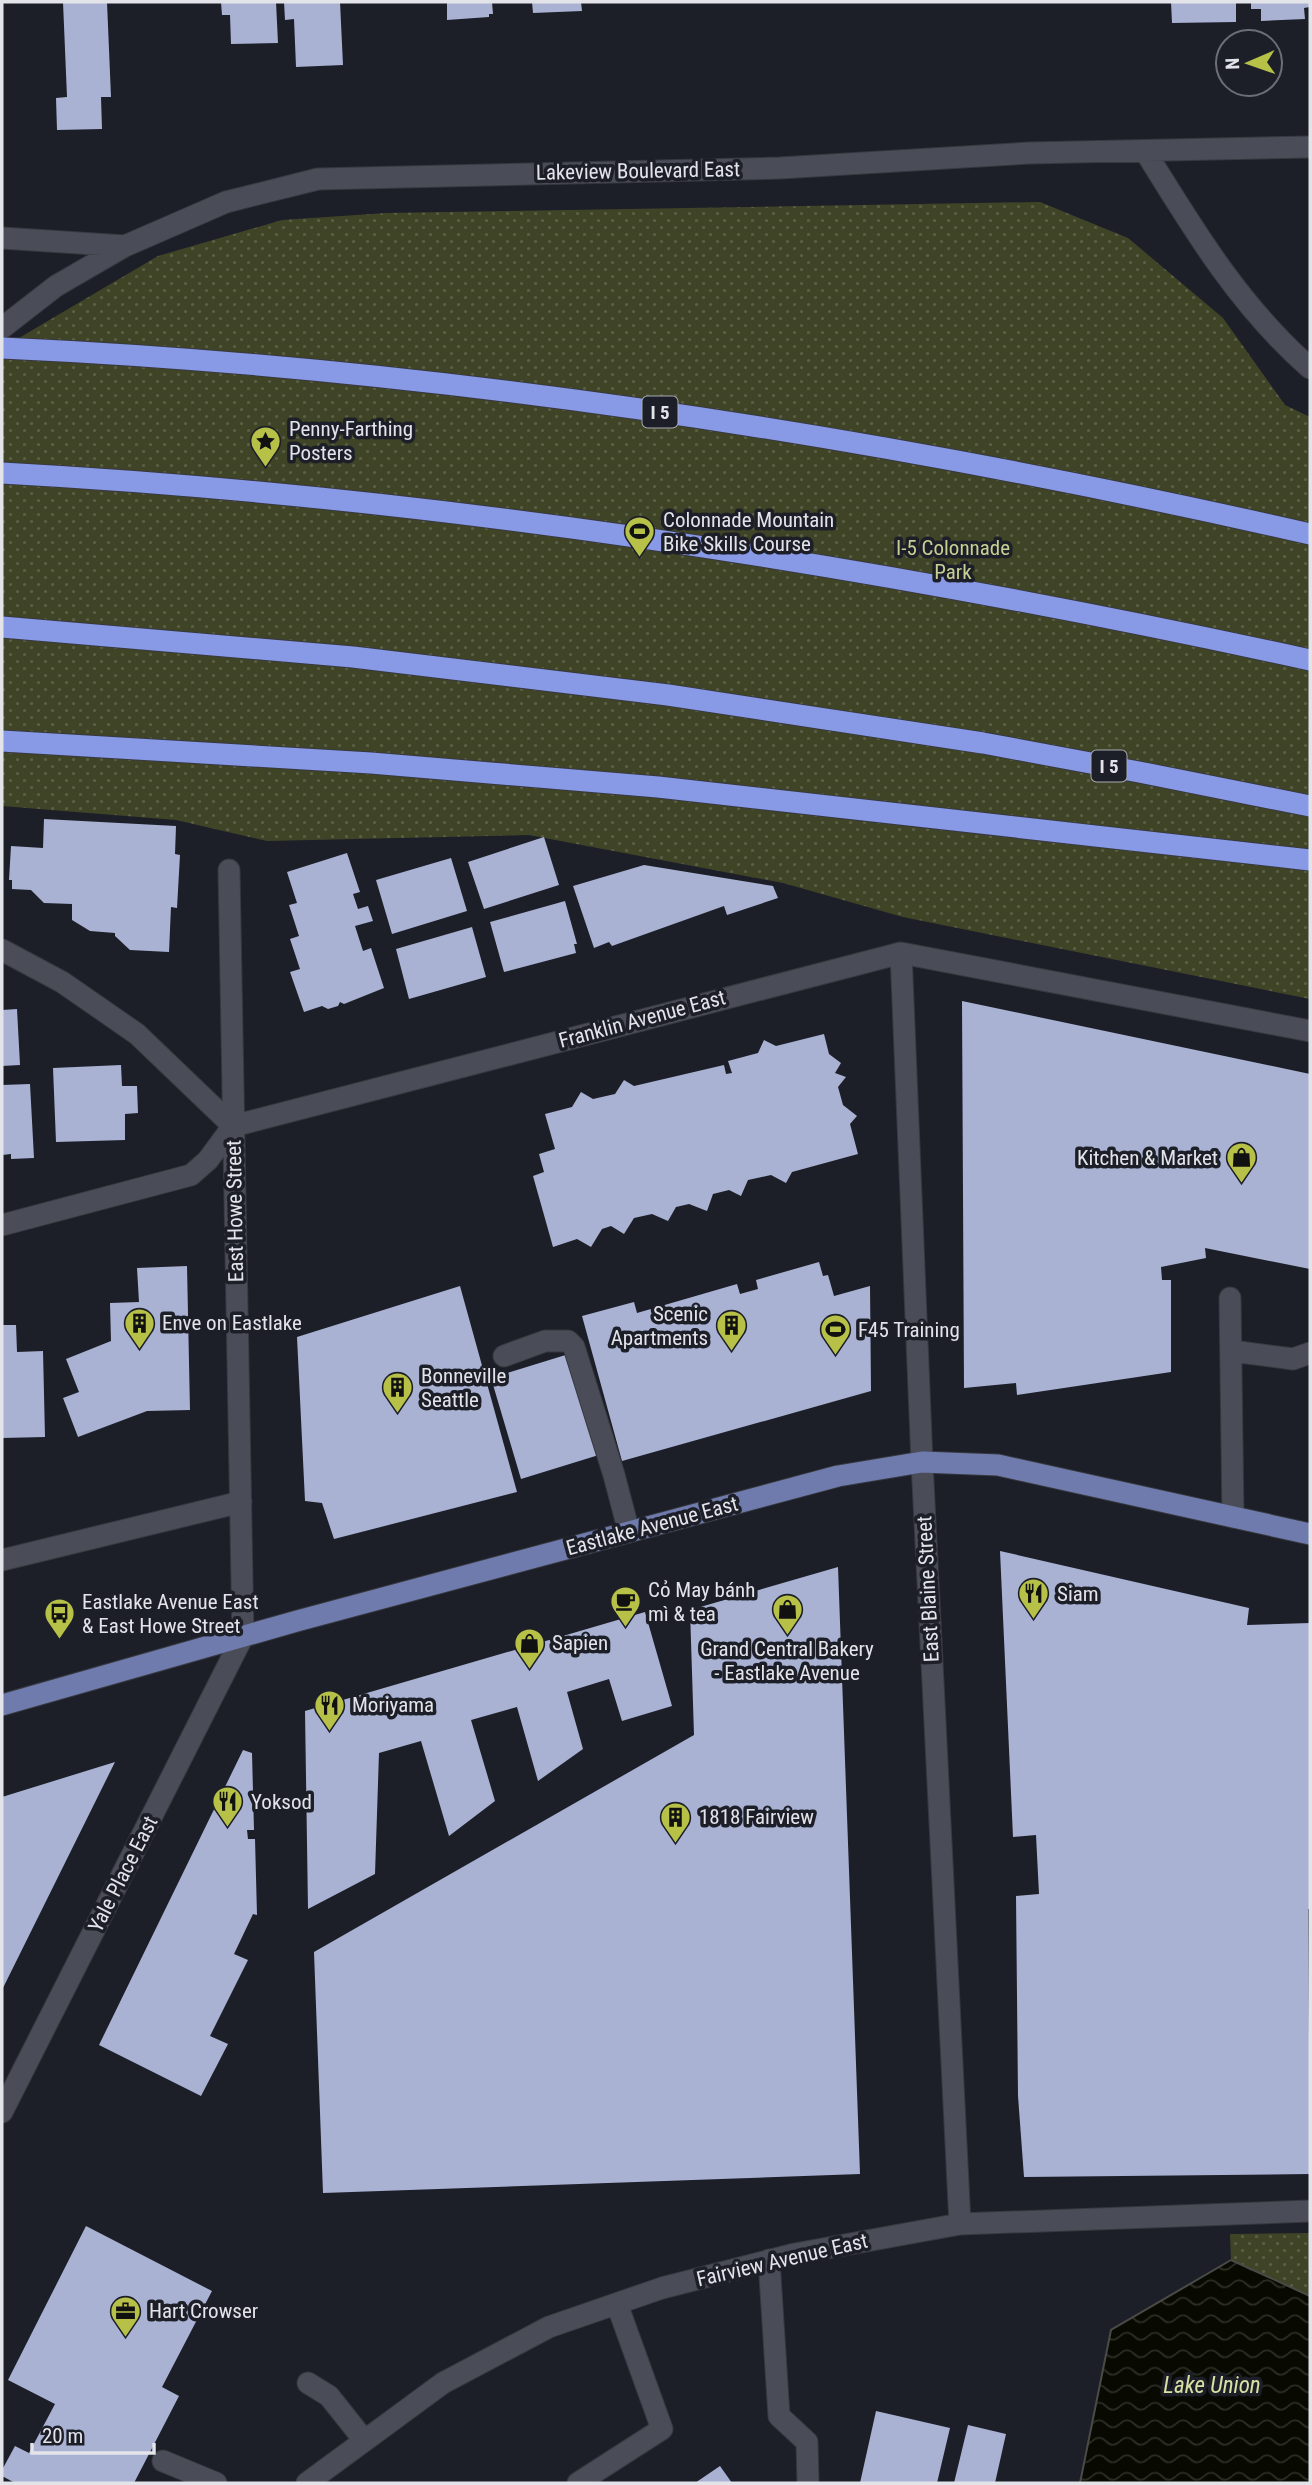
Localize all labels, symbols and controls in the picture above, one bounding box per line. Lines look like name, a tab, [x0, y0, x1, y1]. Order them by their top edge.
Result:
north arrow	[1214, 28, 1284, 98]
text: N	[1221, 57, 1244, 70]
street label: Lakeview Boulevard East	[536, 157, 740, 185]
road number: I 5	[642, 396, 678, 428]
place label: Penny-Farthing Posters	[289, 417, 413, 465]
place icon: Penny-Farthing Posters	[249, 424, 283, 468]
place label: Colonnade Mountain Bike Skills Course	[663, 508, 834, 556]
sports icon: Colonnade Mountain Bike Skills Course	[623, 515, 657, 559]
park label: I-5 Colonnade Park	[896, 536, 1010, 584]
road number: I 5	[1092, 750, 1126, 782]
street label: Franklin Avenue East	[556, 985, 728, 1053]
street label: East Howe Street	[222, 1140, 248, 1282]
shop icon: Kitchen & Market	[1224, 1141, 1258, 1185]
place label: Kitchen & Market	[1077, 1146, 1218, 1170]
place label: Scenic Apartments	[611, 1302, 708, 1350]
building icon: Enve on Eastlake	[122, 1306, 156, 1350]
building icon: Scenic Apartments	[714, 1309, 748, 1353]
place label: Enve on Eastlake	[162, 1311, 302, 1335]
sports icon: F45 Training	[818, 1313, 852, 1357]
place label: F45 Training	[858, 1318, 960, 1342]
place label: Bonneville Seattle	[421, 1364, 506, 1412]
building icon: Bonneville Seattle	[381, 1371, 415, 1415]
street label: Eastlake Avenue East	[564, 1492, 740, 1560]
street label: East Blaine Street	[912, 1515, 944, 1663]
restaurant icon: Siam	[1017, 1577, 1051, 1621]
place label: Cỏ May bánh mì & tea	[648, 1578, 755, 1626]
place label: Siam	[1057, 1582, 1099, 1606]
cafe icon: Cỏ May bánh mì & tea	[608, 1585, 642, 1629]
place label: Eastlake Avenue East & East Howe Street	[82, 1590, 259, 1638]
shop icon: Grand Central Bakery - Eastlake Avenue	[770, 1592, 804, 1636]
bus stop icon: Eastlake Avenue East & East Howe Street	[42, 1597, 76, 1641]
shop icon: Sapien	[512, 1626, 546, 1670]
place label: Sapien	[552, 1631, 608, 1655]
place label: Grand Central Bakery - Eastlake Avenue	[700, 1637, 874, 1685]
restaurant icon: Moriyama	[312, 1688, 346, 1732]
place label: Moriyama	[352, 1693, 434, 1717]
restaurant icon: Yoksod	[211, 1785, 245, 1829]
place label: Yoksod	[251, 1790, 312, 1814]
building icon: 1818 Fairview	[659, 1800, 693, 1844]
place label: 1818 Fairview	[699, 1805, 814, 1829]
street label: Yale Place East	[83, 1812, 163, 1936]
street label: Fairview Avenue East	[694, 2229, 870, 2291]
office icon: Hart Crowser	[109, 2294, 143, 2338]
place label: Hart Crowser	[149, 2299, 258, 2323]
water label: Lake Union	[1163, 2372, 1261, 2399]
scale bar	[32, 2412, 154, 2456]
text: 20 m	[42, 2424, 83, 2448]

